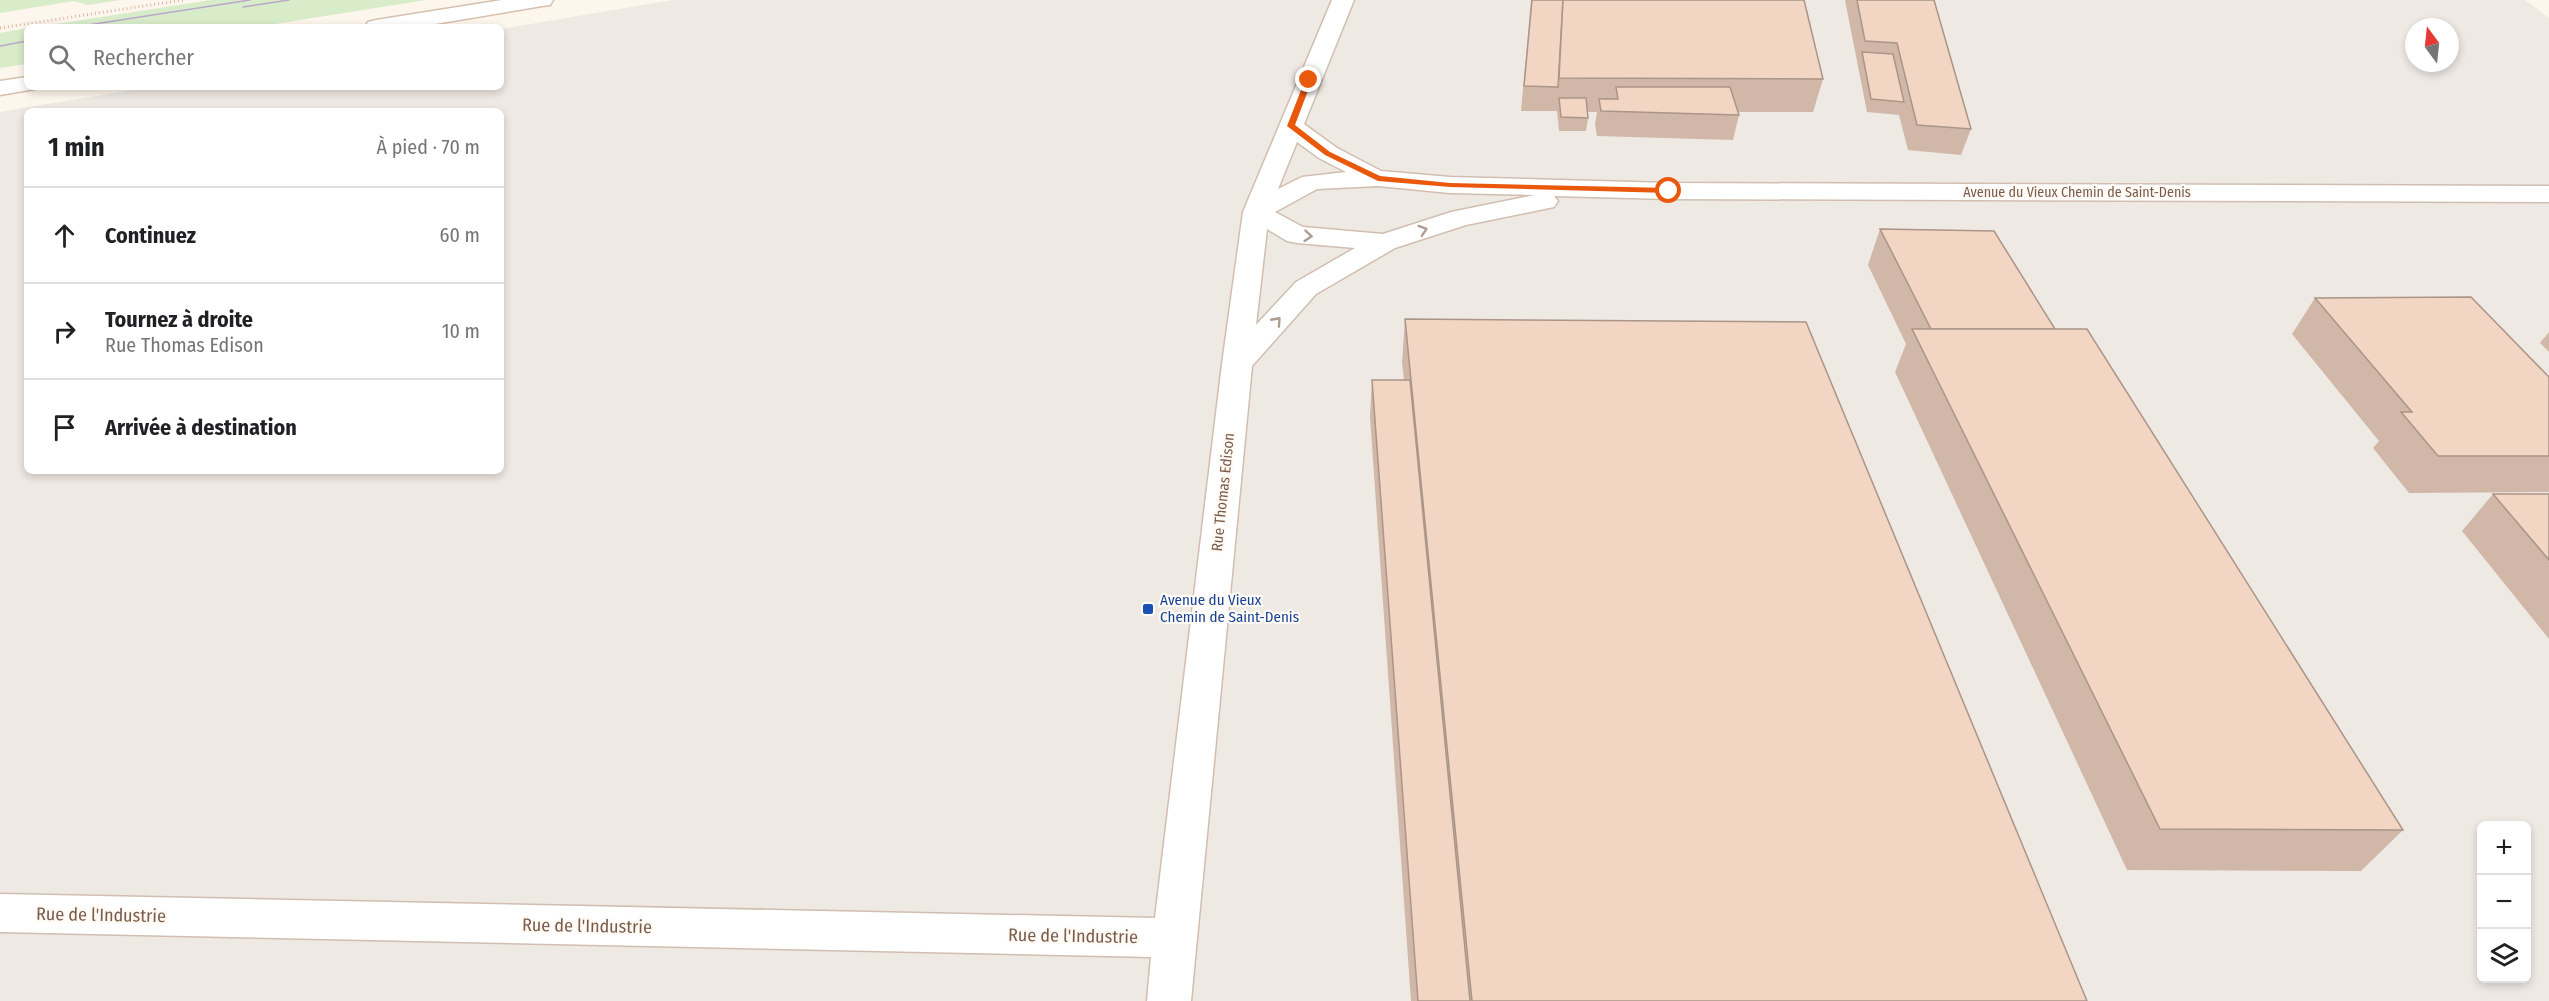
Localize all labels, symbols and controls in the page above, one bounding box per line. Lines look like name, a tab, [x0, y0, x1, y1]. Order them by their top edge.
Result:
north arrow	[2405, 18, 2459, 72]
search box	[24, 24, 504, 90]
icon: search	[45, 41, 78, 74]
text: Rechercher	[93, 44, 194, 71]
route end	[1295, 66, 1321, 92]
text: 1 min	[48, 132, 105, 163]
text: À pied · 70 m	[376, 135, 480, 159]
route start	[1655, 177, 1681, 203]
street label: Avenue du Vieux Chemin de Saint-Denis	[1963, 184, 2191, 201]
icon: ahead	[48, 219, 81, 252]
text: Continuez	[105, 222, 196, 249]
text: 60 m	[440, 223, 480, 247]
one-way arrow	[1417, 225, 1428, 237]
one-way arrow	[1304, 229, 1313, 242]
text: Tournez à droite	[105, 306, 253, 333]
icon: right	[48, 315, 81, 348]
one-way arrow	[1269, 317, 1280, 328]
text: 10 m	[442, 319, 480, 343]
text: Rue Thomas Edison	[105, 333, 264, 357]
icon: arrive	[48, 411, 81, 444]
text: Arrivée à destination	[105, 414, 297, 441]
street label: Rue Thomas Edison	[1208, 432, 1238, 552]
place label: Avenue du Vieux Chemin de Saint-Denis	[1160, 591, 1299, 626]
marker: Avenue du Vieux Chemin de Saint-Denis	[1141, 602, 1155, 616]
map controls	[2477, 821, 2531, 983]
button: +	[2477, 821, 2531, 875]
button: −	[2477, 875, 2531, 929]
street label: Rue de l'Industrie	[36, 903, 166, 927]
street label: Rue de l'Industrie	[522, 914, 652, 938]
street label: Rue de l'Industrie	[1008, 924, 1138, 948]
button: layers	[2477, 929, 2531, 983]

